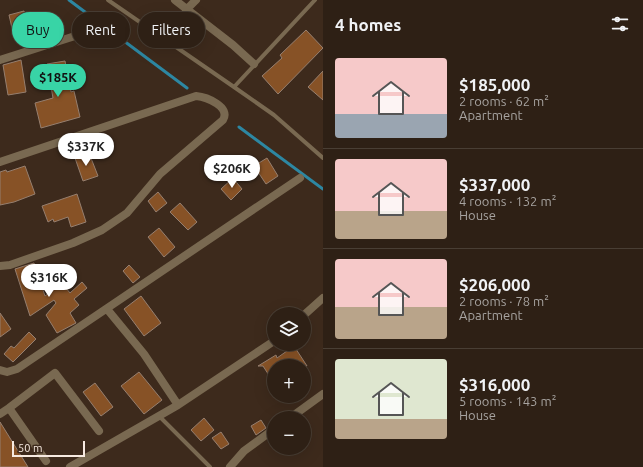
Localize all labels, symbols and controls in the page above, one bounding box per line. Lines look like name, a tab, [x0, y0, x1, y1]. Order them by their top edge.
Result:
chip: Buy	[12, 12, 64, 48]
chip: Rent	[72, 12, 130, 48]
chip: Filters	[138, 12, 205, 48]
icon: filters	[609, 13, 631, 35]
text: 4 homes	[335, 15, 401, 34]
pin: $185K	[30, 64, 86, 98]
text: $185K	[39, 70, 77, 84]
icon: home	[367, 74, 415, 122]
text: $185,000	[459, 75, 530, 94]
text: 2 rooms · 62 m²	[459, 94, 549, 108]
text: Apartment	[459, 108, 523, 122]
pin: $337K	[58, 133, 114, 167]
text: $337K	[67, 139, 105, 153]
pin: $206K	[204, 155, 260, 189]
text: $206K	[213, 161, 251, 175]
icon: home	[367, 175, 415, 223]
text: $337,000	[459, 175, 530, 194]
text: 4 rooms · 132 m²	[459, 194, 556, 208]
text: House	[459, 208, 496, 222]
pin: $316K	[21, 264, 77, 298]
text: $316K	[30, 270, 68, 284]
icon: home	[367, 275, 415, 323]
text: $206,000	[459, 275, 530, 294]
text: 2 rooms · 78 m²	[459, 294, 549, 308]
map controls	[267, 307, 311, 455]
button: layers	[267, 307, 311, 351]
text: Apartment	[459, 308, 523, 322]
button: +	[267, 359, 311, 403]
icon: home	[367, 375, 415, 423]
text: $316,000	[459, 375, 530, 394]
text: 5 rooms · 143 m²	[459, 394, 556, 408]
text: House	[459, 408, 496, 422]
button: −	[267, 411, 311, 455]
scale bar	[12, 439, 85, 458]
text: 50 m	[18, 442, 42, 454]

